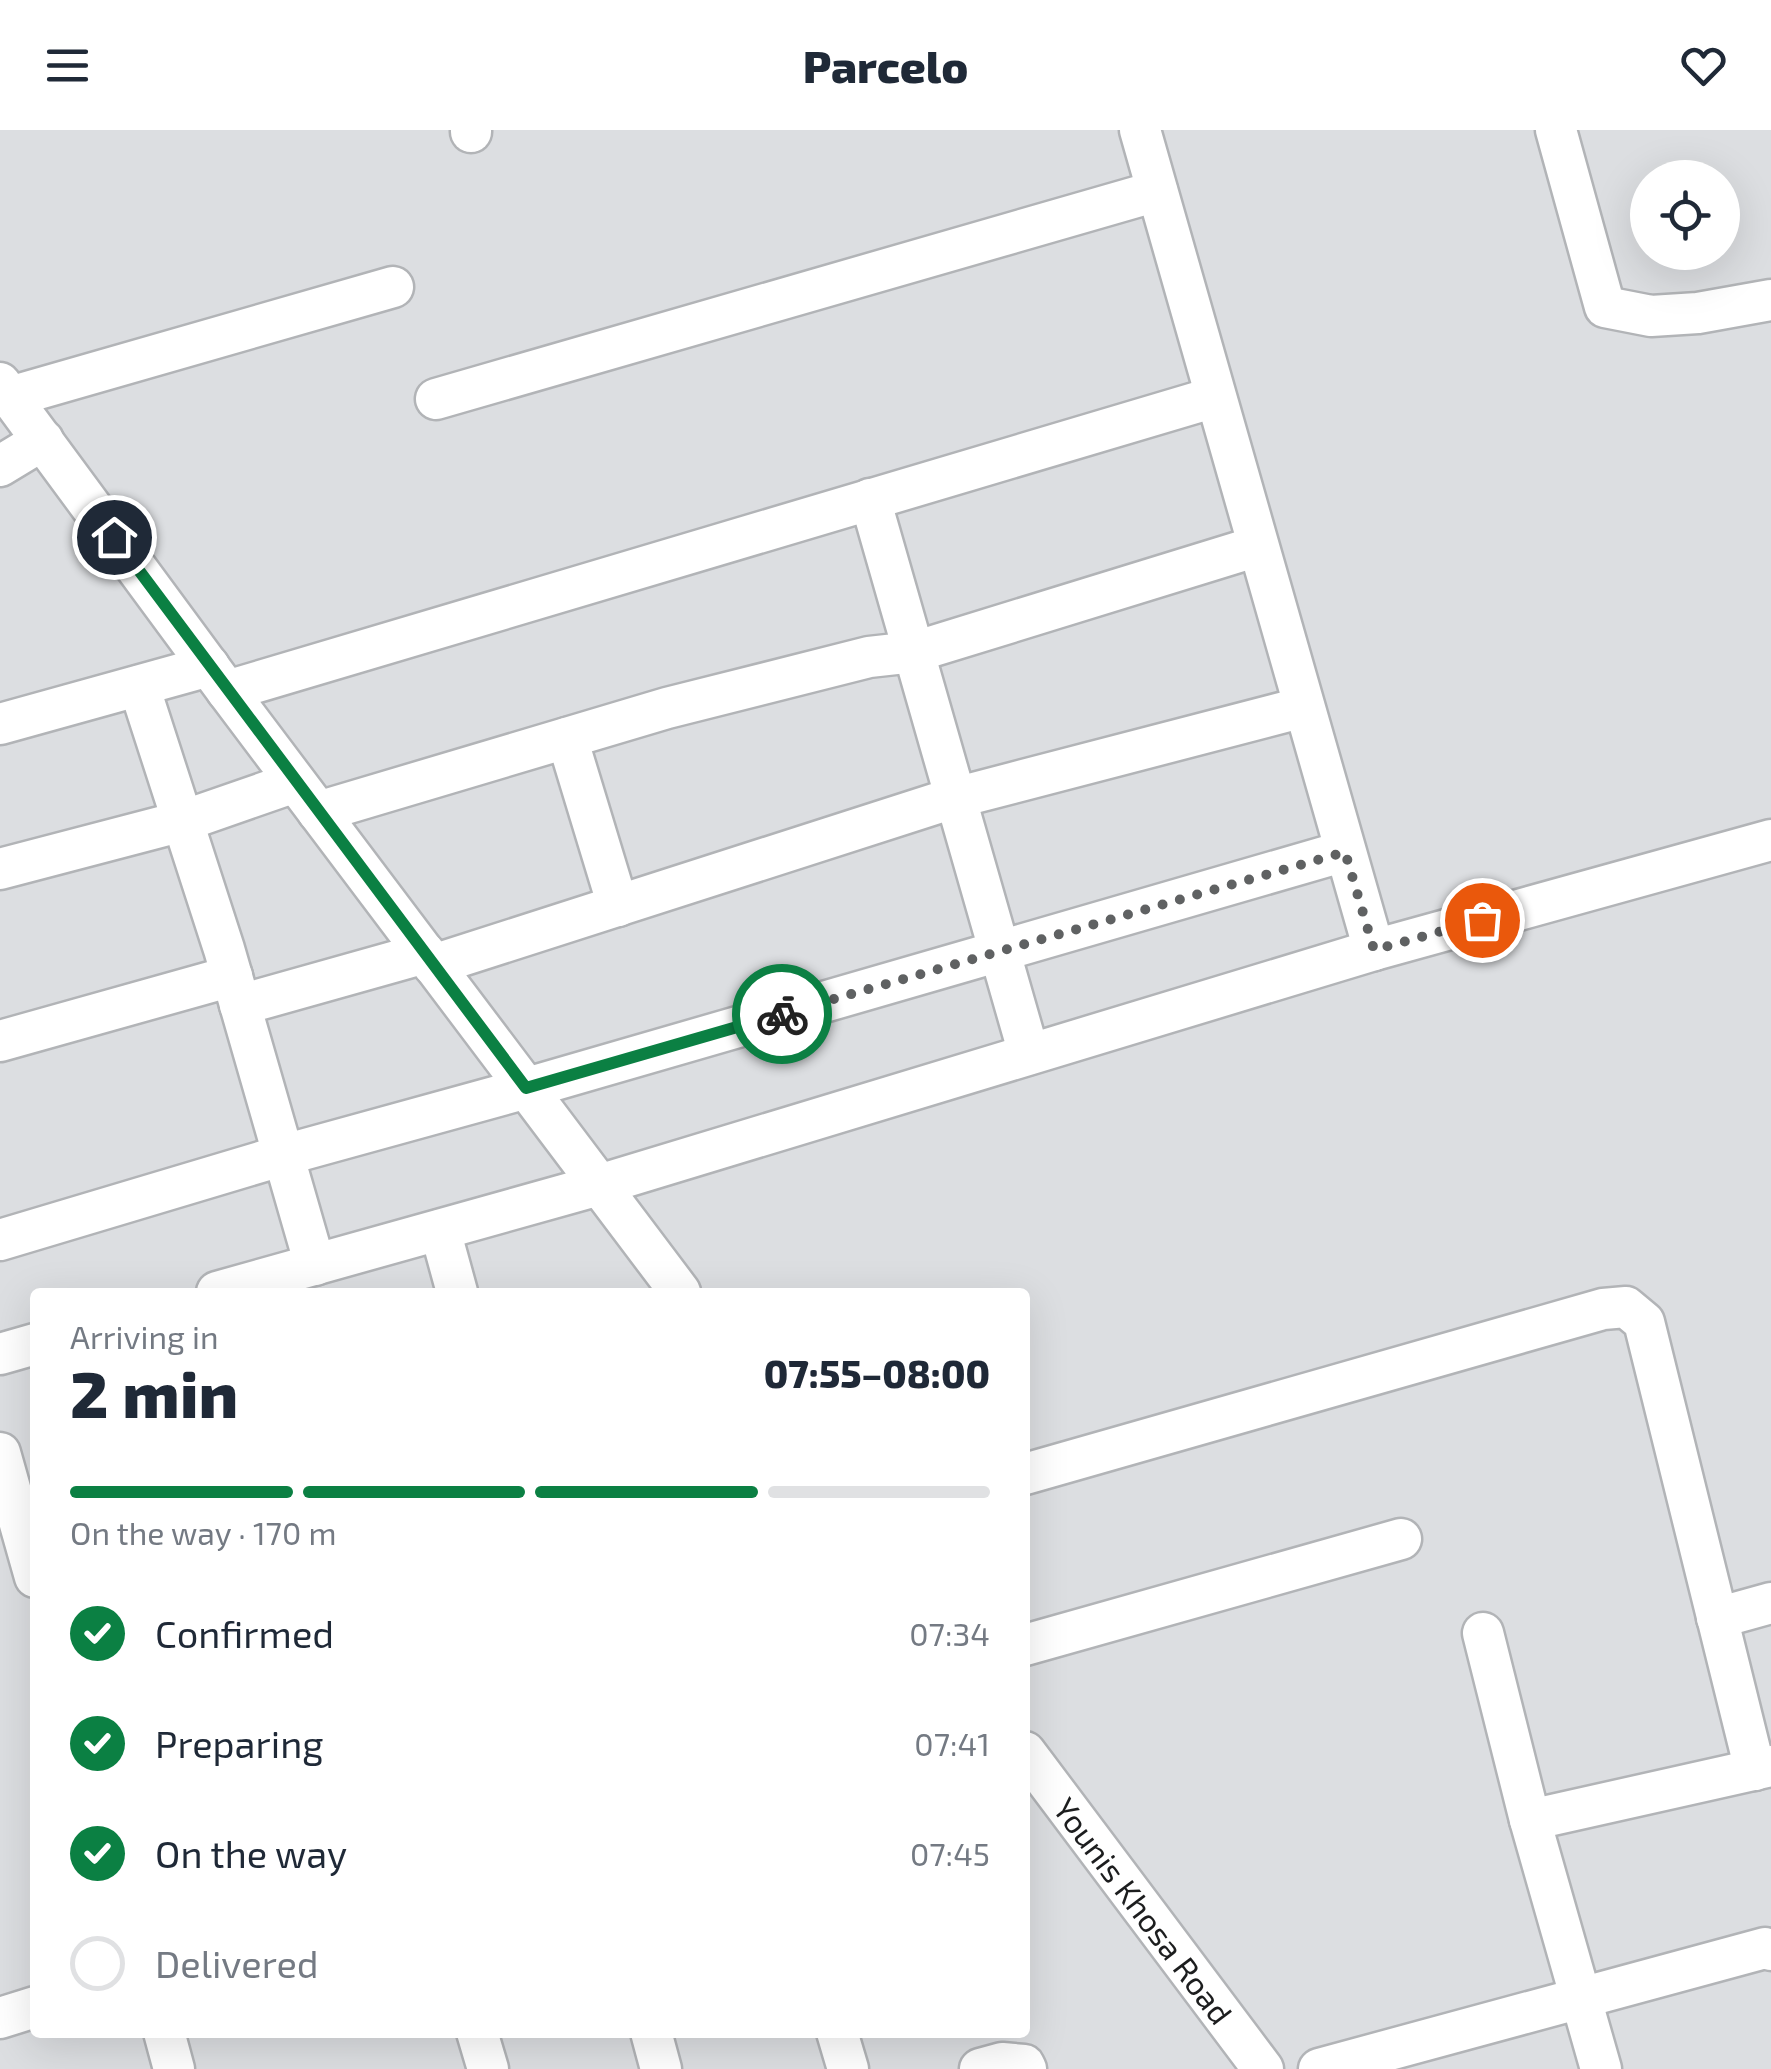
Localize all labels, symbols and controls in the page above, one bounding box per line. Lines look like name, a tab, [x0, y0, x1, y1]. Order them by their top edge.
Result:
icon: menu	[40, 38, 95, 93]
text: Parcelo	[803, 38, 968, 92]
icon: heart	[1676, 38, 1731, 93]
map controls	[1630, 160, 1740, 270]
button: locate	[1630, 160, 1740, 270]
pin	[72, 495, 157, 580]
icon: home	[87, 510, 142, 565]
pin	[1440, 878, 1525, 963]
icon: bag	[1455, 893, 1510, 948]
courier	[732, 964, 832, 1064]
icon: bike	[755, 987, 810, 1042]
text: Arriving in	[70, 1317, 219, 1355]
text: 07:55–08:00	[764, 1350, 990, 1396]
text: 2 min	[70, 1353, 238, 1431]
text: On the way · 170 m	[70, 1513, 336, 1551]
icon: check	[70, 1606, 125, 1661]
text: Confirmed	[155, 1610, 334, 1656]
text: 07:34	[909, 1614, 990, 1652]
icon: check	[70, 1716, 125, 1771]
text: Preparing	[155, 1720, 323, 1766]
text: 07:41	[914, 1724, 990, 1762]
street label: Younis Khosa Road	[1047, 1790, 1241, 2031]
icon: check	[70, 1826, 125, 1881]
text: On the way	[155, 1830, 347, 1876]
text: 07:45	[910, 1834, 990, 1872]
text: Delivered	[155, 1940, 319, 1986]

